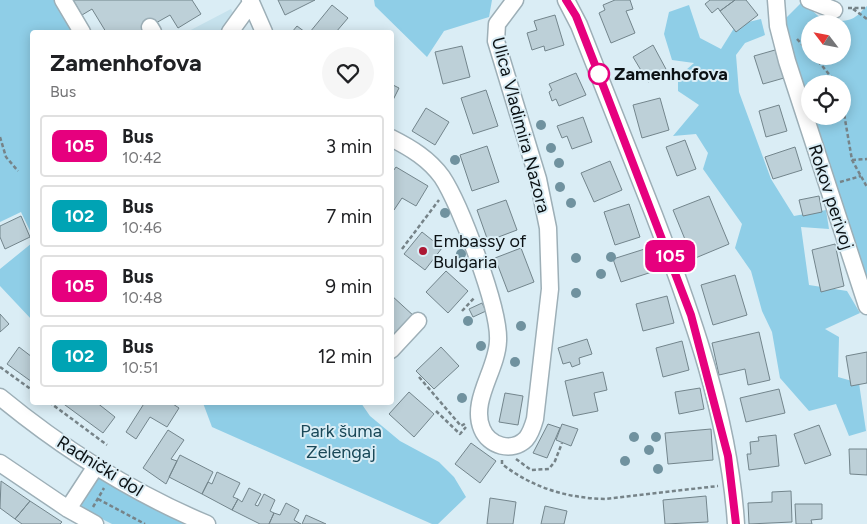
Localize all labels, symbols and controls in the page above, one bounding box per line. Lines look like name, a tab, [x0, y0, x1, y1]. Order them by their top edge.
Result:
north arrow	[801, 15, 851, 65]
map controls	[801, 15, 851, 125]
street label: Ulica Vladimira Nazora	[487, 35, 555, 215]
button: heart	[322, 47, 374, 99]
text: Zamenhofova	[50, 48, 202, 77]
marker: Zamenhofova	[588, 63, 610, 85]
place label: Zamenhofova	[614, 63, 728, 85]
button: locate	[801, 75, 851, 125]
text: Bus	[50, 82, 76, 101]
text: Bus	[122, 125, 153, 148]
text: 105	[65, 135, 94, 157]
text: 3 min	[326, 135, 372, 158]
street label: Rokov perivoj	[804, 142, 858, 252]
text: 10:42	[122, 148, 162, 167]
text: Bus	[122, 195, 153, 218]
text: 102	[65, 205, 94, 227]
text: 7 min	[326, 205, 372, 228]
text: 10:46	[122, 218, 162, 237]
place label: Embassy of Bulgaria	[433, 230, 527, 273]
line badge: 105	[641, 240, 699, 272]
marker: Embassy of Bulgaria	[417, 245, 429, 257]
text: 105	[655, 245, 685, 267]
text: Bus	[122, 265, 153, 288]
text: 105	[65, 275, 94, 297]
text: 9 min	[325, 275, 372, 298]
text: 10:48	[122, 288, 163, 307]
text: Bus	[122, 335, 153, 358]
text: 102	[65, 345, 94, 367]
text: 12 min	[318, 345, 372, 368]
text: 10:51	[122, 358, 159, 377]
park label: Park šuma Zelengaj	[300, 420, 382, 463]
street label: Radnički dol	[53, 431, 147, 501]

